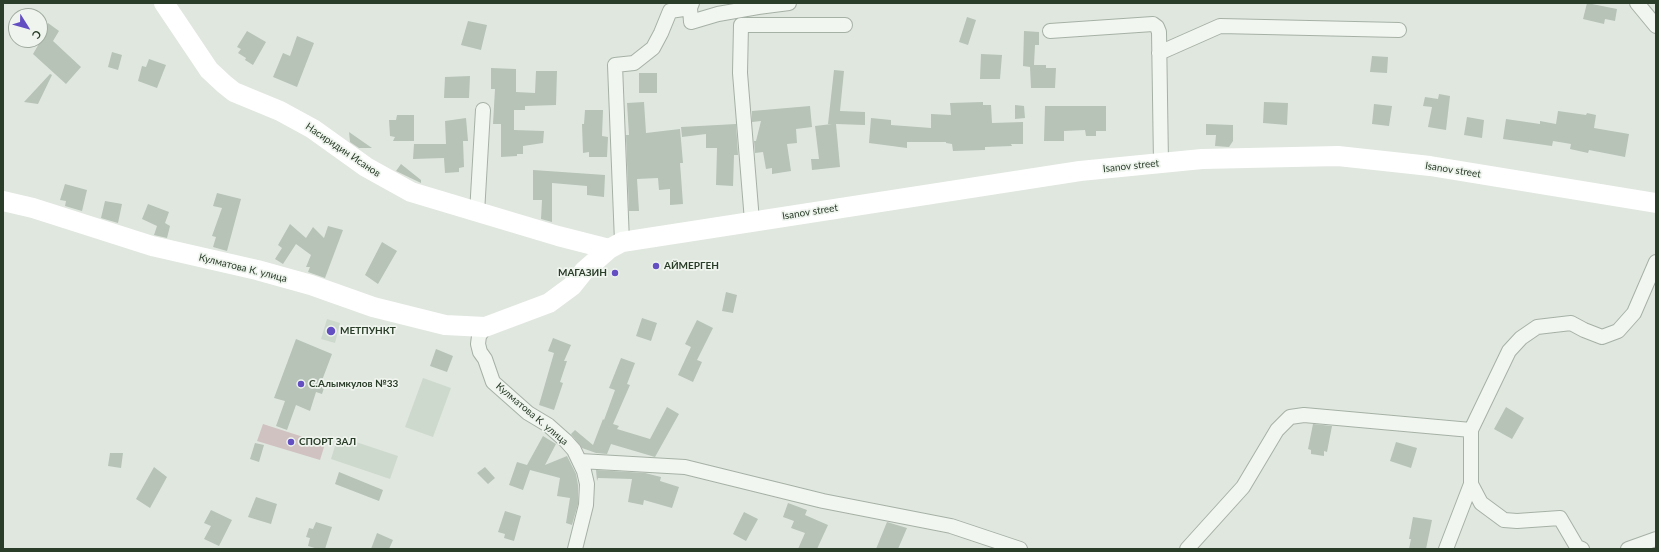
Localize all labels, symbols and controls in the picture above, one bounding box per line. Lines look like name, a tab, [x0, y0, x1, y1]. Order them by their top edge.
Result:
north arrow	[8, 8, 48, 48]
text: С	[30, 28, 45, 42]
street label: Насиридин Исанов	[303, 120, 383, 180]
street label: Isanov street	[1102, 157, 1160, 175]
street label: Isanov street	[1424, 160, 1482, 180]
street label: Isanov street	[781, 202, 839, 222]
street label: Кулматова К. улица	[198, 251, 288, 285]
place label: АЙМЕРГЕН	[664, 260, 719, 272]
marker: АЙМЕРГЕН	[651, 261, 661, 271]
place label: МАГАЗИН	[558, 267, 607, 279]
marker: МАГАЗИН	[610, 268, 620, 278]
marker: МЕТПУНКТ	[325, 325, 337, 337]
place label: МЕТПУНКТ	[340, 325, 396, 337]
place label: С.Алымкулов №33	[309, 378, 398, 390]
marker: С.Алымкулов №33	[296, 379, 306, 389]
street label: Кулматова К. улица	[493, 380, 571, 448]
place label: СПОРТ ЗАЛ	[299, 436, 356, 448]
marker: СПОРТ ЗАЛ	[286, 437, 296, 447]

